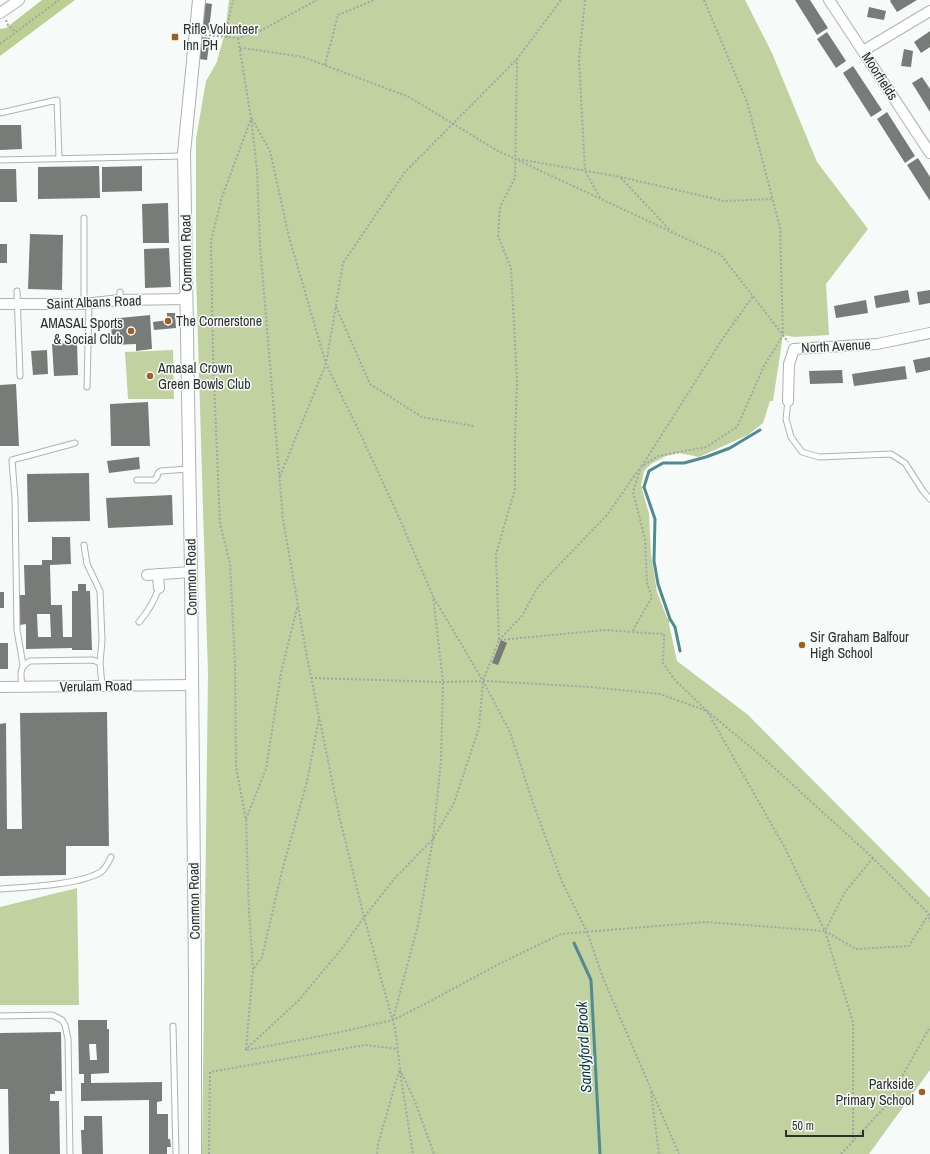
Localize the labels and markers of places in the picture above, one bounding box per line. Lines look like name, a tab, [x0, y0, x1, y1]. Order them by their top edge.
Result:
place label: Rifle Volunteer Inn PH	[183, 20, 258, 54]
marker: Rifle Volunteer Inn PH	[170, 32, 180, 42]
place label: The Cornerstone	[176, 312, 262, 330]
place label: AMASAL Sports & Social Club	[39, 314, 123, 348]
marker: The Cornerstone	[163, 316, 173, 326]
marker: AMASAL Sports & Social Club	[126, 326, 136, 336]
place label: Amasal Crown Green Bowls Club	[157, 359, 251, 393]
marker: Amasal Crown Green Bowls Club	[145, 371, 155, 381]
place label: Sir Graham Balfour High School	[810, 628, 909, 662]
marker: Sir Graham Balfour High School	[797, 640, 807, 650]
place label: Parkside Primary School	[836, 1075, 914, 1109]
marker: Parkside Primary School	[917, 1087, 927, 1097]

